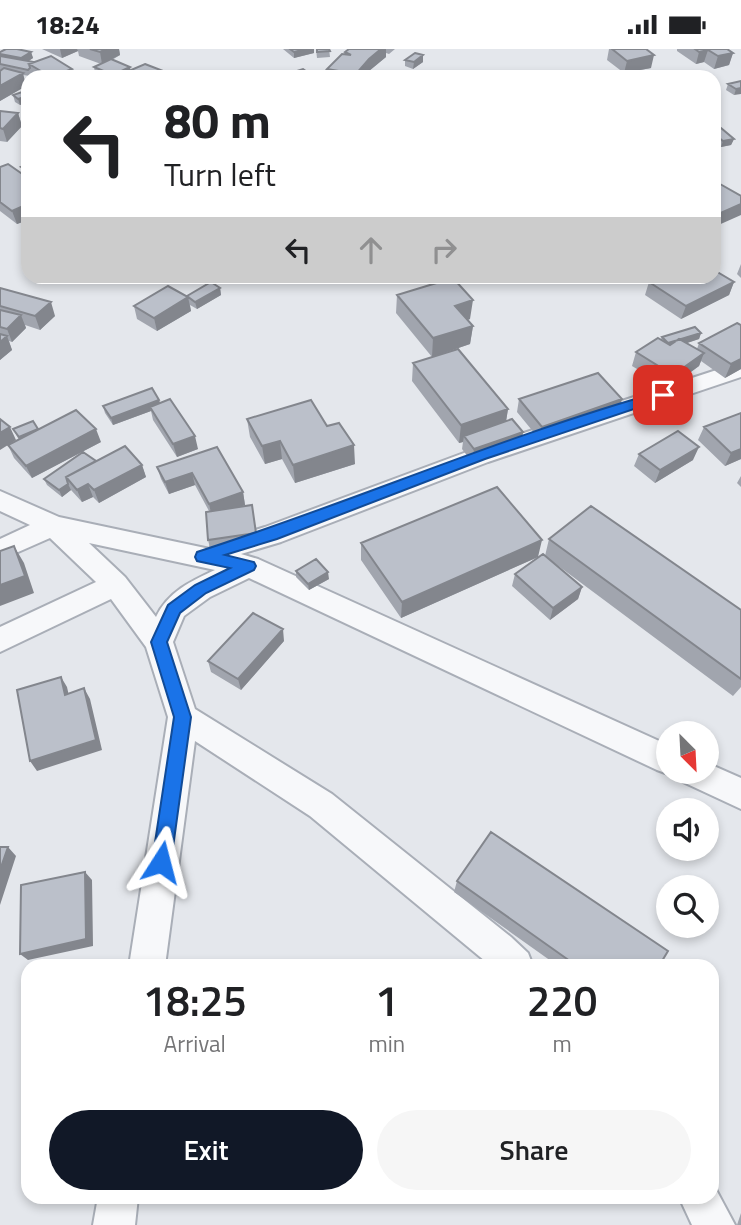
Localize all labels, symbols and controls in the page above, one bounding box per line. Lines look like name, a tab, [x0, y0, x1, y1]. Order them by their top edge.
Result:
text: 18:24	[35, 5, 100, 44]
text: 80 m	[164, 82, 271, 157]
icon: left	[49, 98, 140, 189]
text: Turn left	[164, 150, 276, 198]
icon: left	[279, 231, 317, 269]
icon: ahead	[352, 231, 390, 269]
icon: right	[425, 231, 463, 269]
pin	[633, 365, 693, 425]
icon: arrive	[644, 376, 682, 414]
north arrow	[656, 721, 719, 784]
map controls	[656, 721, 719, 938]
button: sound	[656, 798, 719, 861]
position arrow	[124, 825, 198, 899]
button: search	[656, 875, 719, 938]
text: 18:25	[143, 968, 247, 1032]
text: 1	[375, 968, 399, 1032]
text: 220	[527, 968, 597, 1032]
text: Arrival	[164, 1026, 226, 1061]
text: min	[368, 1026, 405, 1061]
text: m	[552, 1026, 572, 1061]
button: Exit	[49, 1110, 363, 1190]
button: Share	[377, 1110, 691, 1190]

